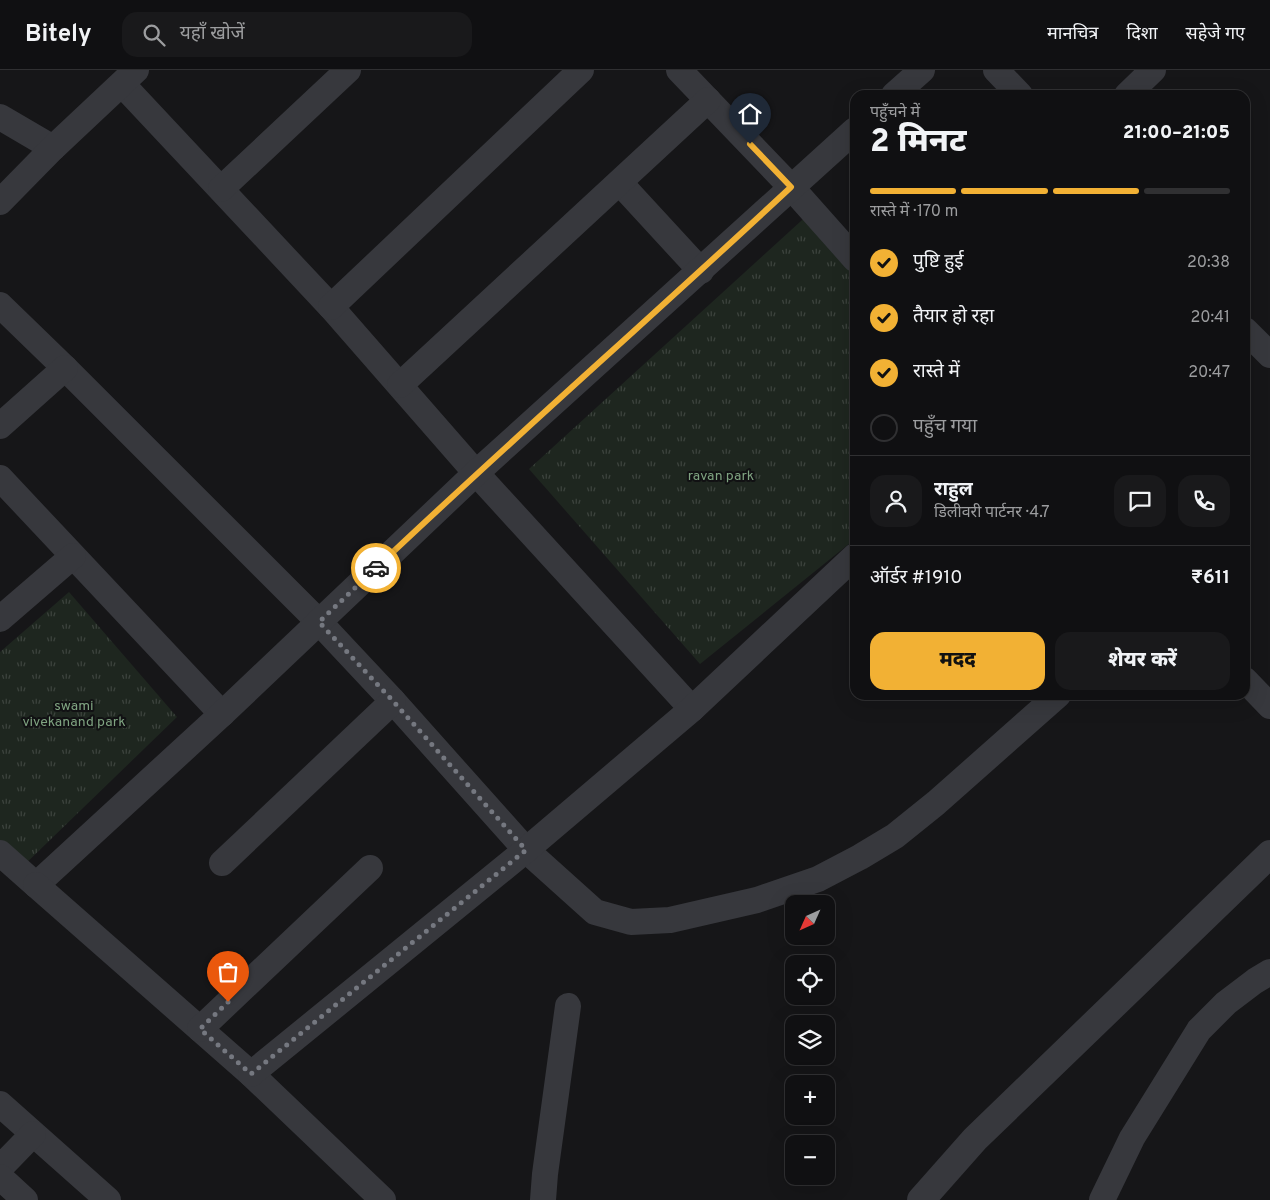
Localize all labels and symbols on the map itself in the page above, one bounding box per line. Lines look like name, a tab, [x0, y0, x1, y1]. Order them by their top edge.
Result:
pin	[729, 93, 771, 144]
park label: ravan park	[688, 468, 754, 485]
courier	[351, 543, 401, 593]
park label: swami vivekanand park	[22, 698, 126, 731]
north arrow	[785, 895, 835, 945]
pin	[207, 951, 249, 1002]

